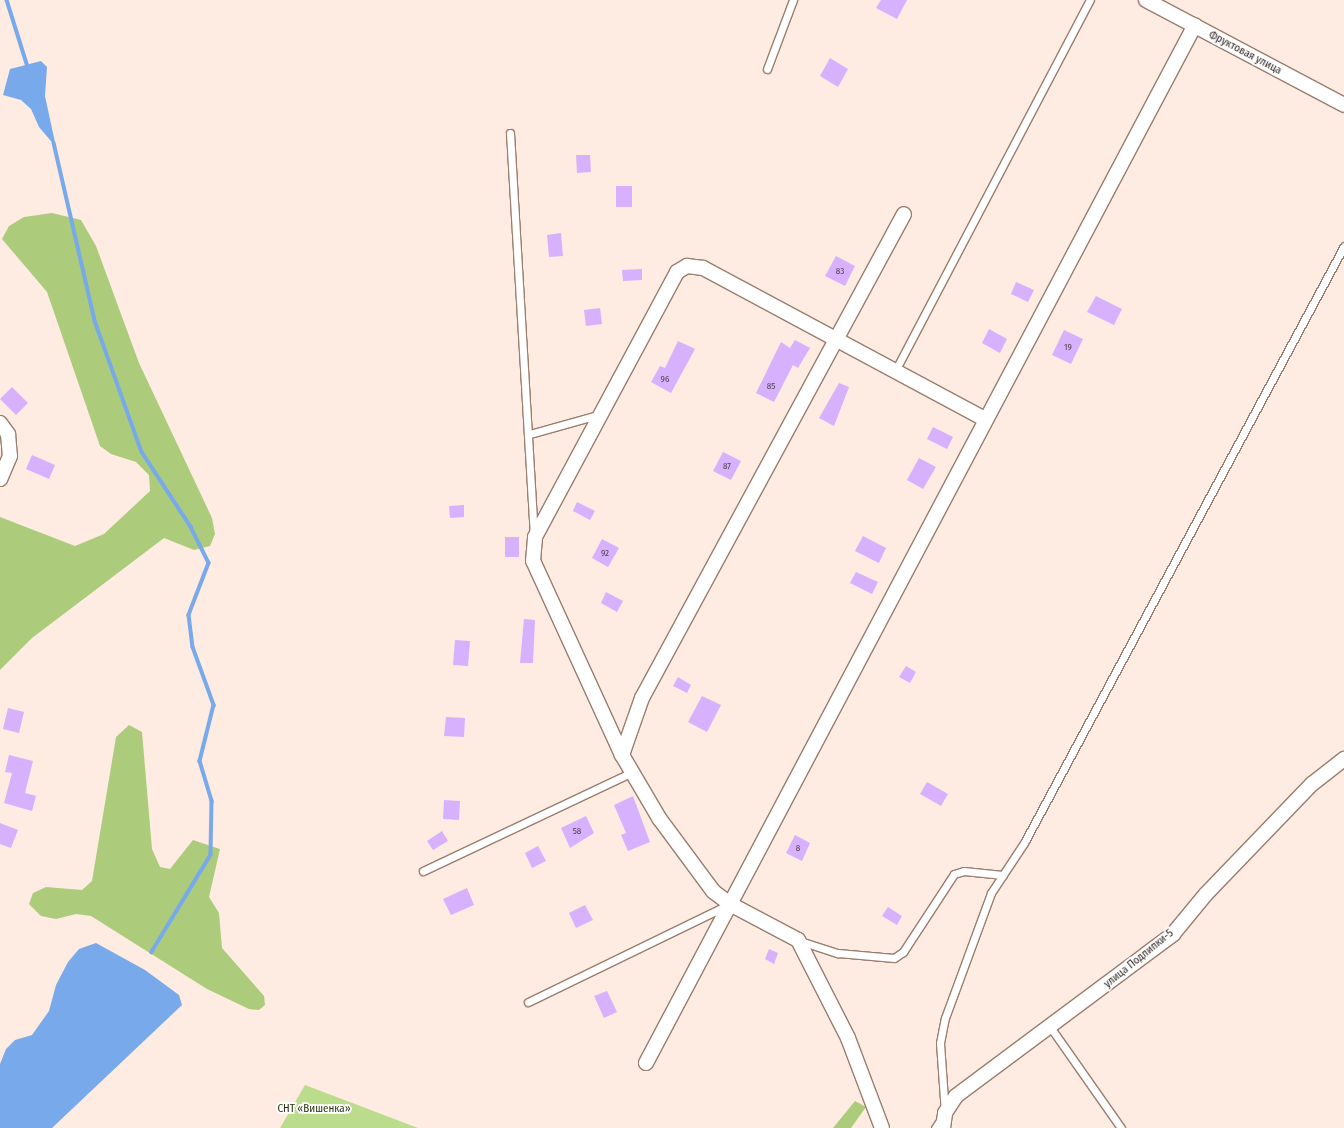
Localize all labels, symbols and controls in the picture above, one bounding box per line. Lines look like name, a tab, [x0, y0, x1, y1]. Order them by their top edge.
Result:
street label: Фруктовая улица	[1206, 28, 1284, 78]
house number: 83	[836, 266, 844, 276]
house number: 19	[1064, 342, 1072, 352]
house number: 96	[661, 374, 669, 384]
house number: 85	[767, 381, 775, 391]
house number: 87	[723, 461, 731, 471]
house number: 92	[601, 548, 609, 558]
house number: 58	[573, 826, 581, 836]
house number: 8	[796, 843, 800, 853]
street label: улица Подлипки-5	[1102, 927, 1176, 991]
park label: СНТ «Вишенка»	[277, 1102, 351, 1116]

